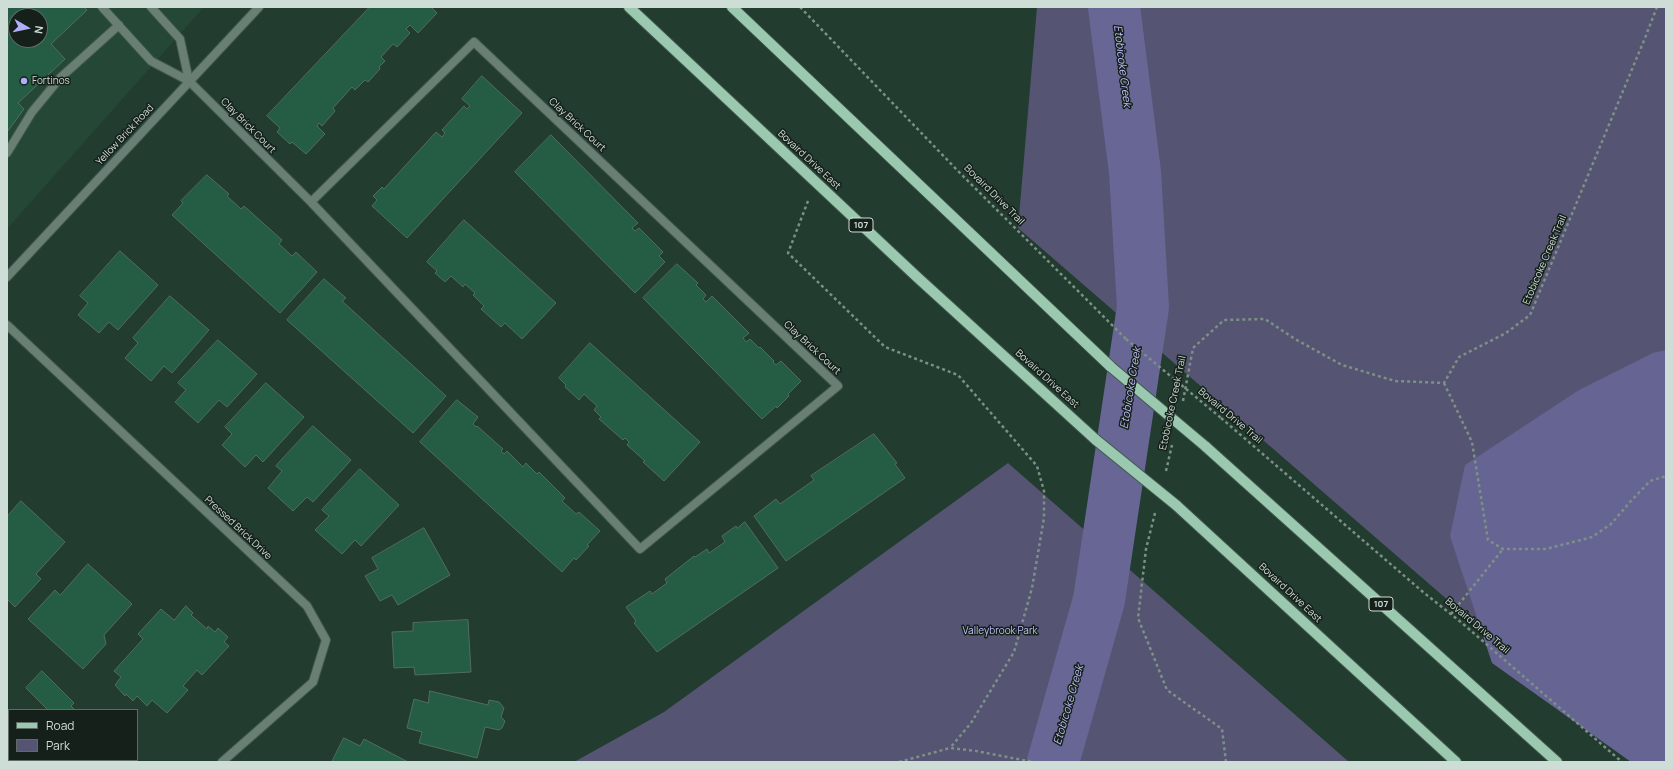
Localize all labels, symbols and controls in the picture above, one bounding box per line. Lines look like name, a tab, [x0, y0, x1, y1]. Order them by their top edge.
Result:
north arrow	[8, 8, 48, 48]
water label: Etobicoke Creek	[1110, 24, 1134, 108]
text: N	[31, 25, 47, 35]
place label: Fortinos	[32, 75, 70, 87]
marker: Fortinos	[19, 76, 29, 86]
street label: Clay Brick Court	[218, 96, 278, 156]
street label: Clay Brick Court	[546, 96, 608, 154]
street label: Yellow Brick Road	[94, 102, 156, 168]
street label: Bovaird Drive East	[775, 128, 843, 192]
street label: Bovaird Drive Trail	[961, 162, 1027, 228]
street label: Etobicoke Creek Trail	[1521, 213, 1569, 307]
road number: 107	[849, 218, 873, 232]
street label: Clay Brick Court	[781, 319, 843, 377]
water label: Etobicoke Creek	[1118, 346, 1144, 430]
street label: Bovaird Drive East	[1013, 347, 1081, 411]
street label: Etobicoke Creek Trail	[1157, 355, 1189, 451]
street label: Bovaird Drive Trail	[1195, 386, 1265, 446]
street label: Pressed Brick Drive	[202, 494, 274, 562]
street label: Bovaird Drive East	[1256, 561, 1324, 625]
street label: Bovaird Drive Trail	[1442, 596, 1512, 656]
road number: 107	[1369, 597, 1393, 611]
park label: Valleybrook Park	[963, 625, 1037, 637]
water label: Etobicoke Creek	[1051, 664, 1087, 746]
legend	[8, 709, 138, 761]
text: Road	[46, 717, 74, 734]
text: Park	[46, 737, 70, 754]

